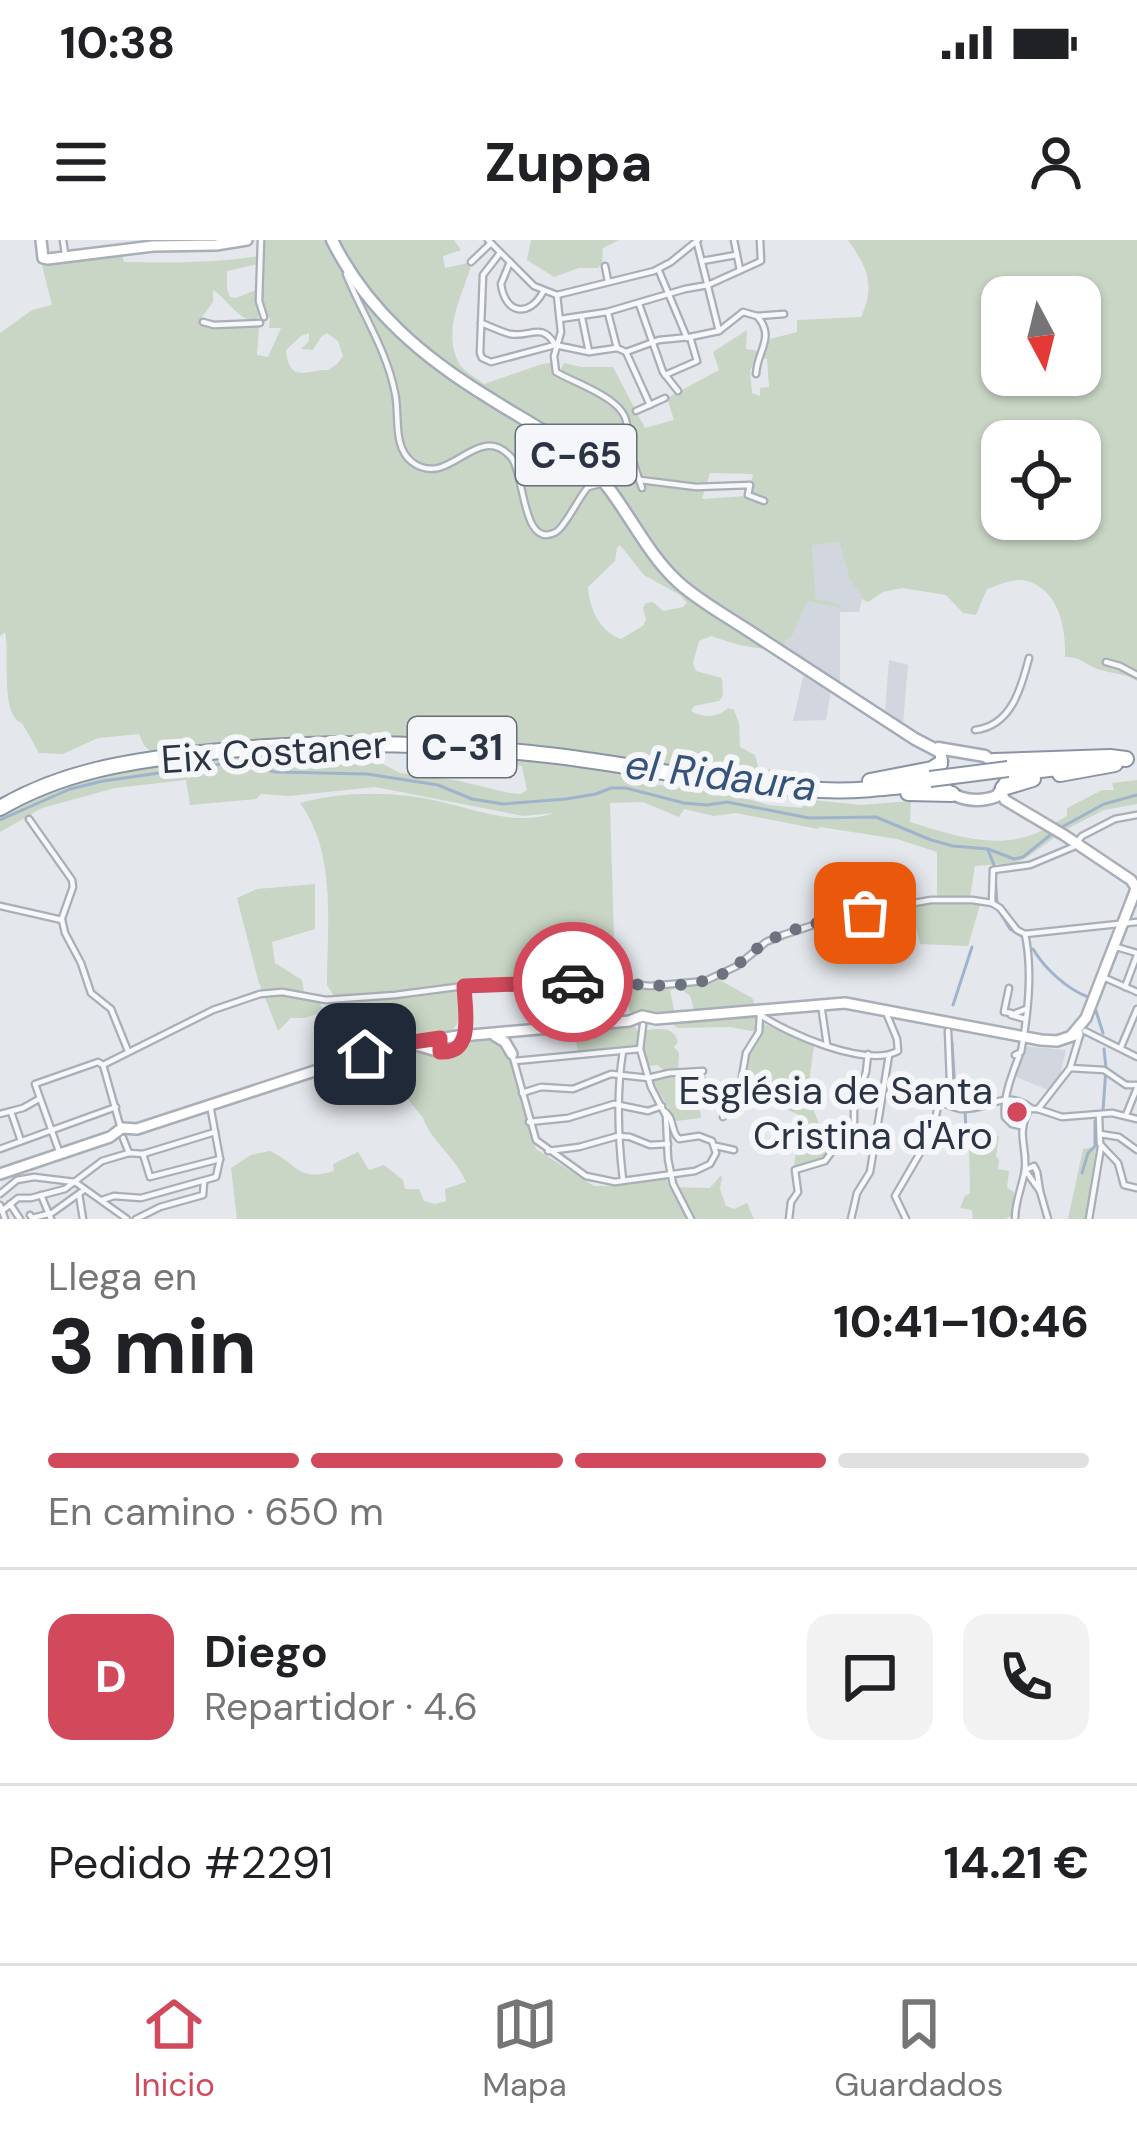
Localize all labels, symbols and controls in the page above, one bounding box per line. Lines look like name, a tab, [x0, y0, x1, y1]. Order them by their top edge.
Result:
text: 10:38	[60, 13, 175, 72]
text: Zuppa	[485, 127, 652, 198]
icon: menu	[48, 129, 114, 195]
icon: person	[1023, 129, 1089, 195]
north arrow	[981, 276, 1101, 396]
map controls	[981, 276, 1101, 540]
button: locate	[981, 420, 1101, 540]
road number: C-65	[516, 425, 636, 485]
road number: C-31	[408, 717, 516, 777]
street label: Eix Costaner	[159, 719, 389, 785]
water label: el Ridaura	[622, 736, 820, 814]
pin	[814, 862, 916, 964]
icon: bag	[832, 880, 898, 946]
courier	[513, 922, 633, 1042]
icon: car	[540, 949, 606, 1015]
pin	[314, 1003, 416, 1105]
icon: home	[332, 1021, 398, 1087]
place label: Església de Santa Cristina d'Aro	[679, 1065, 993, 1161]
marker: Església de Santa Cristina d'Aro	[1004, 1099, 1030, 1125]
text: Llega en	[48, 1251, 197, 1302]
text: 10:41–10:46	[833, 1292, 1089, 1351]
text: 3 min	[48, 1296, 257, 1397]
text: En camino · 650 m	[48, 1486, 384, 1537]
button: chat	[807, 1614, 933, 1740]
button: phone	[963, 1614, 1089, 1740]
text: Diego	[204, 1622, 328, 1681]
text: D	[95, 1647, 127, 1706]
text: Repartidor · 4.6	[204, 1681, 478, 1732]
text: Pedido #2291	[48, 1833, 333, 1892]
text: 14.21 €	[944, 1833, 1089, 1892]
tab: Inicio	[134, 1991, 215, 2106]
tab: Mapa	[482, 1991, 567, 2106]
tab: Guardados	[834, 1991, 1003, 2106]

